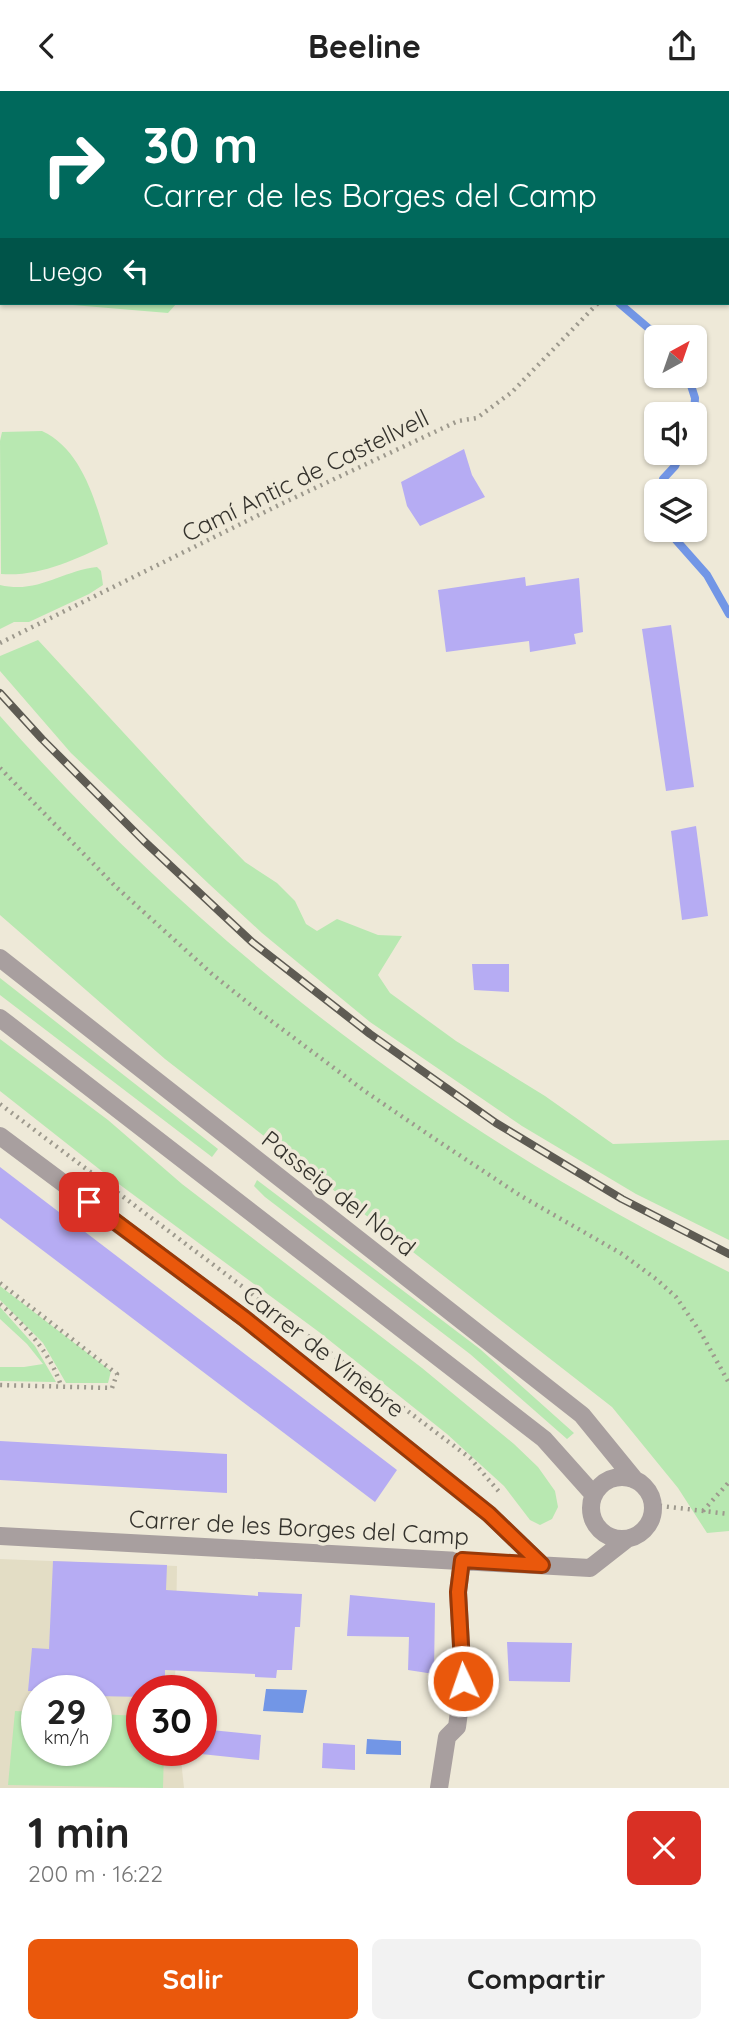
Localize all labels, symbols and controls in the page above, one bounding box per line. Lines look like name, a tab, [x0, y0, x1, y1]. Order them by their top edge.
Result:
text: Beeline	[308, 26, 421, 66]
icon: back	[28, 27, 66, 65]
icon: share	[663, 27, 701, 65]
text: 30 m	[143, 114, 258, 175]
icon: right	[28, 119, 119, 210]
text: Carrer de les Borges del Camp	[143, 175, 597, 215]
icon: left	[117, 252, 155, 290]
text: Luego	[28, 255, 103, 288]
north arrow	[644, 325, 707, 389]
map controls	[644, 325, 707, 542]
street label: Camí Antic de Castellvell	[177, 402, 433, 548]
button: sound	[644, 402, 707, 465]
button: layers	[644, 479, 707, 542]
street label: Passeig del Nord	[256, 1124, 422, 1262]
pin	[59, 1172, 119, 1232]
icon: arrive	[70, 1183, 108, 1221]
street label: Carrer de Vinebre	[237, 1278, 411, 1424]
street label: Carrer de les Borges del Camp	[128, 1503, 470, 1551]
position arrow	[426, 1644, 500, 1718]
speed limit sign: 30	[126, 1675, 217, 1766]
text: 29	[47, 1689, 86, 1733]
text: km/h	[44, 1726, 89, 1749]
text: 1 min	[28, 1806, 130, 1859]
button: close	[627, 1811, 701, 1885]
text: 200 m · 16:22	[28, 1859, 163, 1888]
button: Salir	[28, 1939, 358, 2019]
button: Compartir	[372, 1939, 701, 2019]

